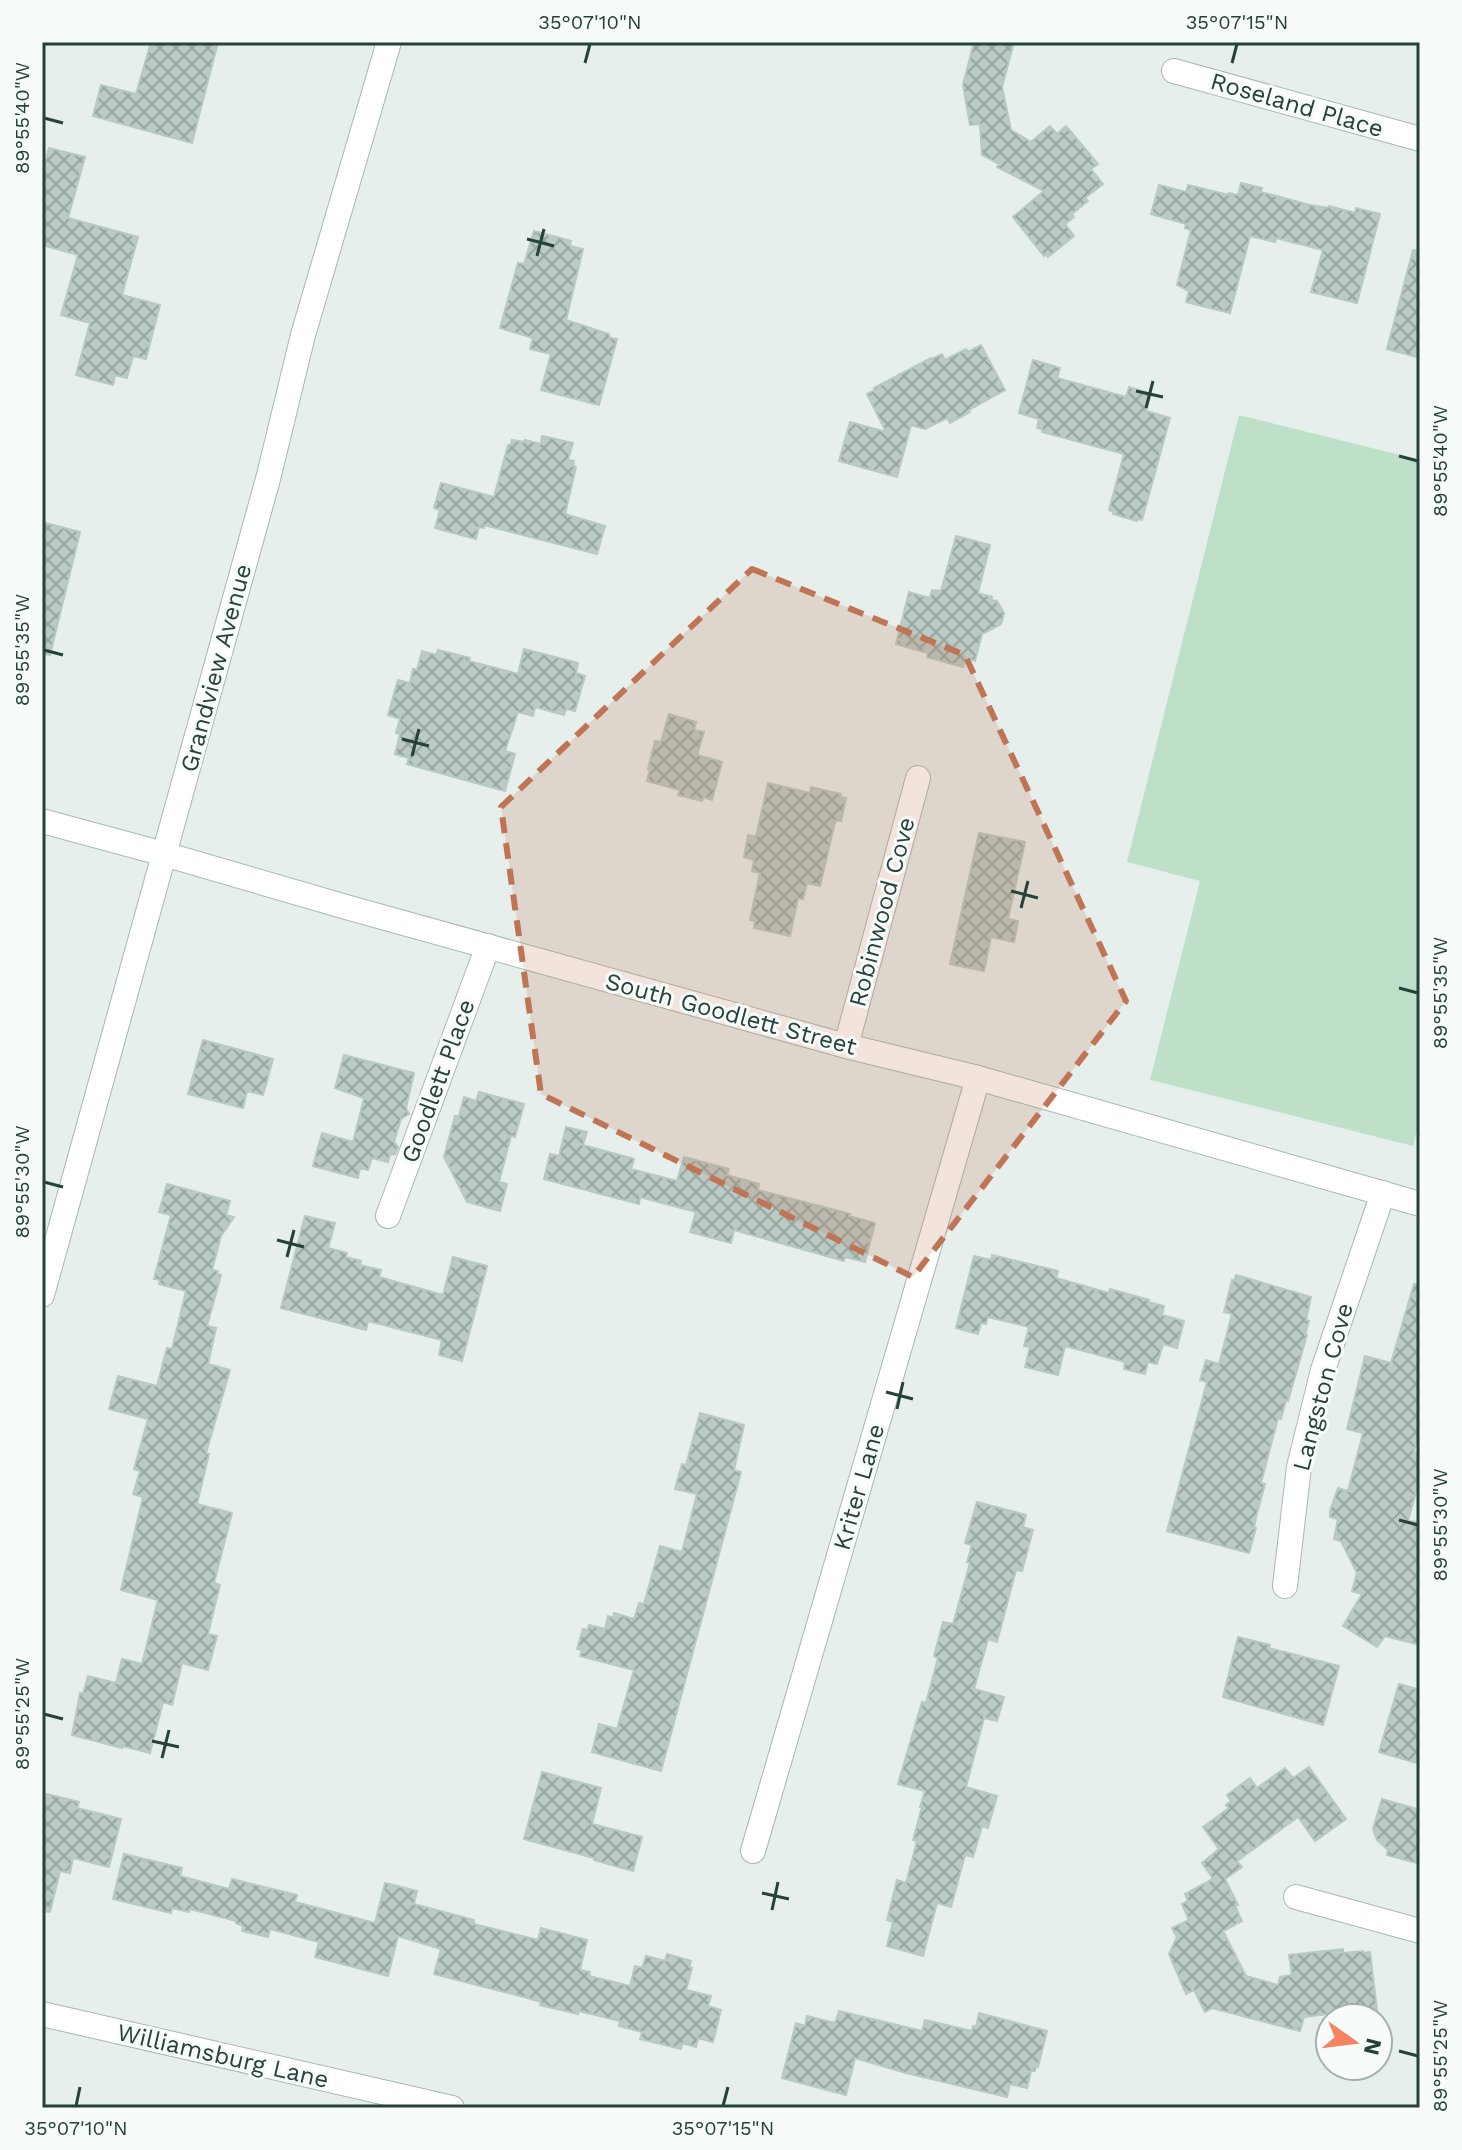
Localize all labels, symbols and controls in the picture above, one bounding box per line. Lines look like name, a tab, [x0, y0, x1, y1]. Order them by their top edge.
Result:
text: 35°07'10"N	[538, 10, 642, 34]
text: 35°07'15"N	[1186, 10, 1288, 34]
text: 89°55'40"W	[10, 62, 34, 174]
street label: Roseland Place	[1207, 67, 1387, 143]
text: 89°55'40"W	[1428, 405, 1452, 517]
street label: Grandview Avenue	[175, 561, 257, 775]
text: 89°55'35"W	[10, 594, 34, 706]
street label: Robinwood Cove	[843, 814, 921, 1010]
text: 89°55'35"W	[1428, 937, 1452, 1049]
street label: South Goodlett Street	[602, 967, 860, 1061]
street label: Goodlett Place	[395, 996, 481, 1166]
text: 89°55'30"W	[10, 1125, 34, 1239]
street label: Langston Cove	[1287, 1300, 1359, 1474]
street label: Kriter Lane	[828, 1421, 890, 1553]
text: 89°55'30"W	[1428, 1468, 1452, 1582]
text: 89°55'25"W	[10, 1658, 34, 1770]
text: 89°55'25"W	[1428, 2000, 1452, 2112]
north arrow	[1314, 2002, 1394, 2082]
street label: Williamsburg Lane	[114, 2018, 332, 2094]
text: N	[1359, 2036, 1387, 2058]
text: 35°07'10"N	[24, 2116, 128, 2140]
text: 35°07'15"N	[672, 2116, 774, 2140]

